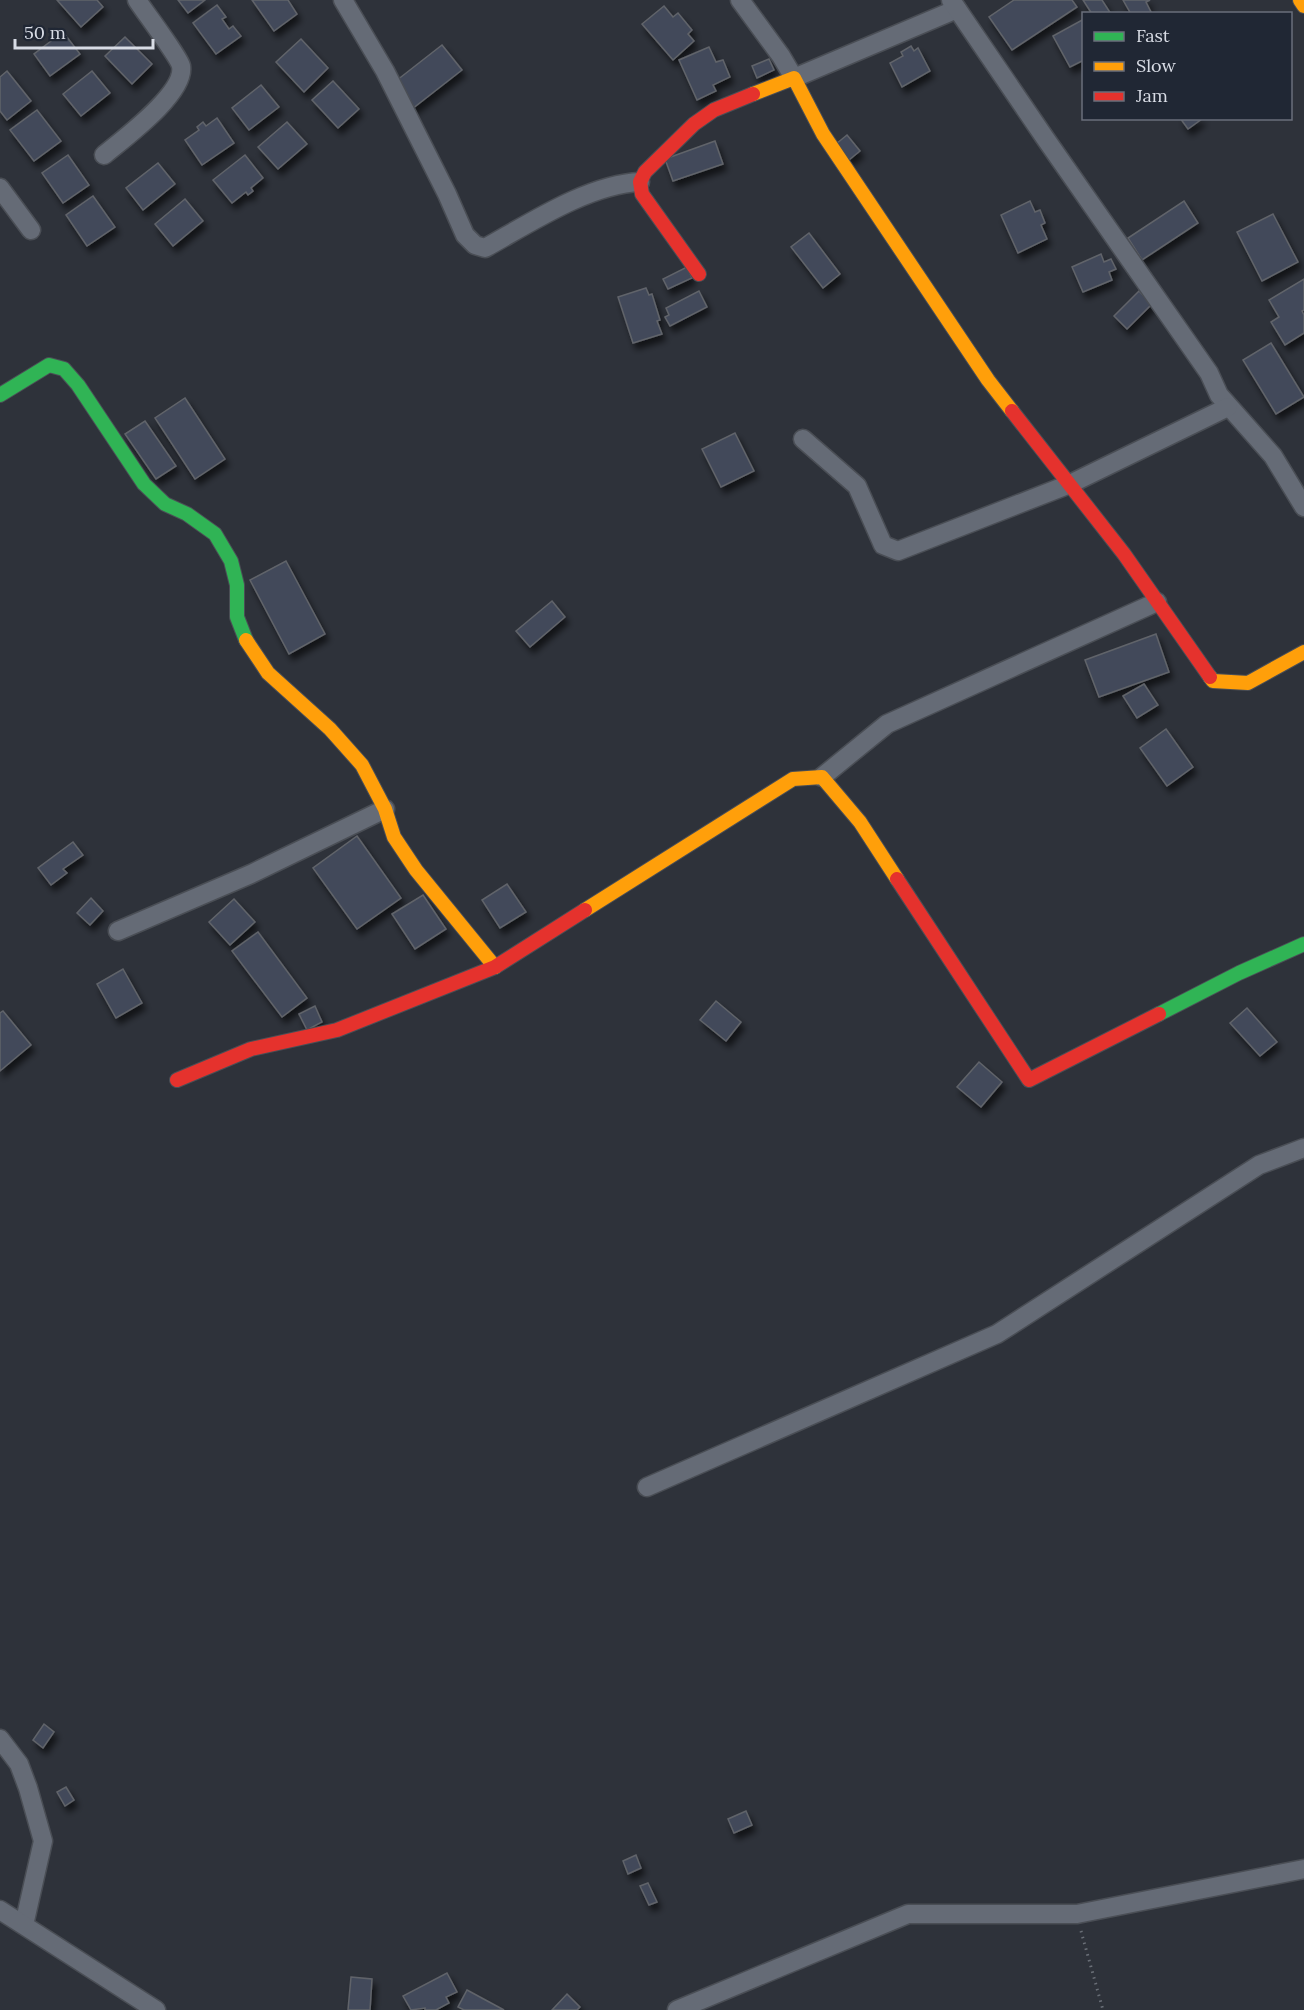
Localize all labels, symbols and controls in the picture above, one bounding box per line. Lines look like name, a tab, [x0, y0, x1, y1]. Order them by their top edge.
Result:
scale bar	[15, 12, 153, 50]
legend	[1082, 12, 1292, 120]
text: 50 m	[24, 21, 66, 44]
text: Fast	[1136, 24, 1170, 47]
text: Slow	[1136, 54, 1176, 77]
text: Jam	[1135, 84, 1168, 107]

